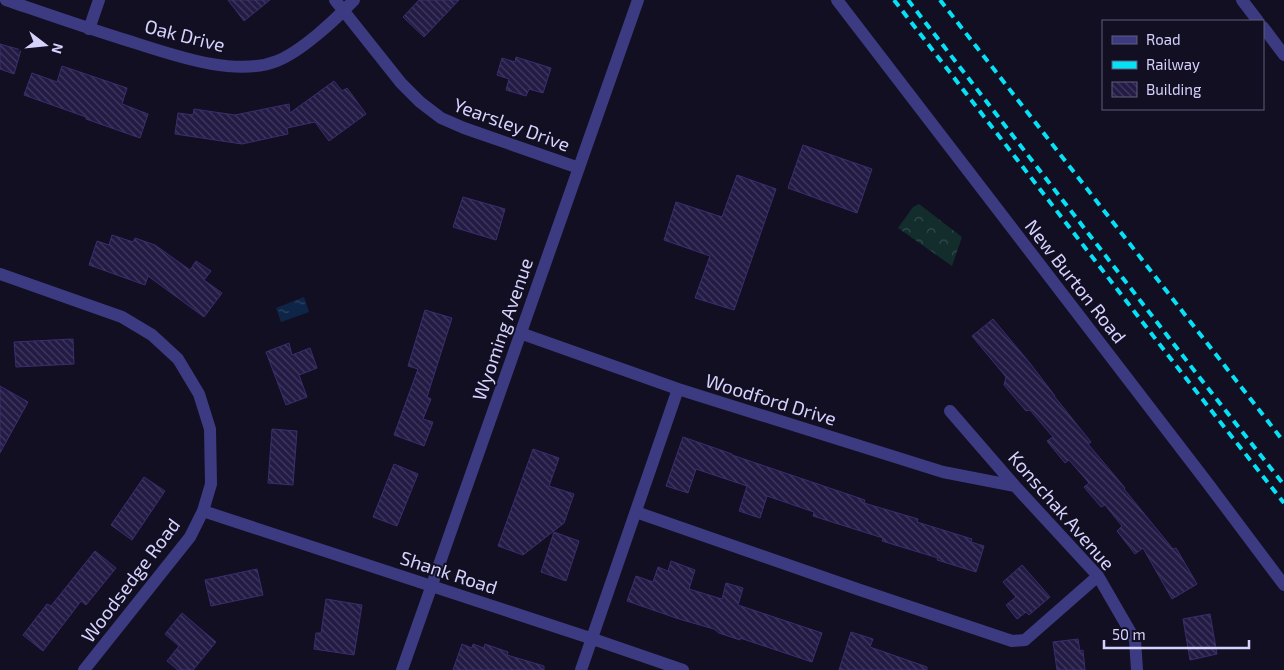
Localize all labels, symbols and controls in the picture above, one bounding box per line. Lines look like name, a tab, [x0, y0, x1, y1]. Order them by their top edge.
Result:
street label: Oak Drive	[142, 14, 228, 56]
north arrow	[20, 20, 70, 70]
legend	[1102, 20, 1264, 110]
text: Road	[1146, 30, 1181, 48]
text: N	[48, 42, 68, 56]
text: Railway	[1146, 55, 1200, 73]
text: Building	[1146, 80, 1202, 98]
street label: Yearsley Drive	[451, 92, 573, 156]
street label: New Burton Road	[1021, 215, 1131, 347]
street label: Wyoming Avenue	[467, 255, 537, 403]
street label: Woodford Drive	[703, 368, 839, 430]
street label: Konschak Avenue	[1004, 446, 1120, 574]
street label: Woodsedge Road	[76, 513, 184, 647]
street label: Shank Road	[398, 546, 500, 598]
scale bar	[1104, 618, 1249, 650]
text: 50 m	[1112, 625, 1146, 643]

